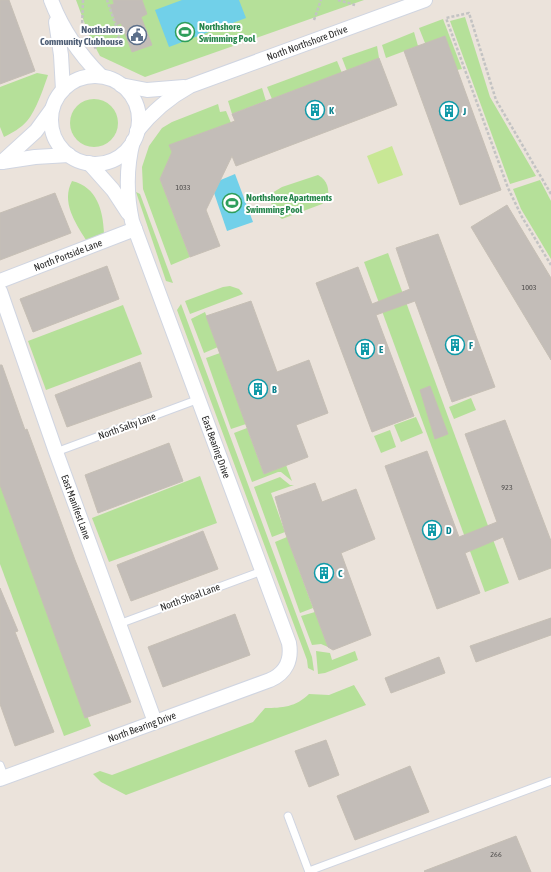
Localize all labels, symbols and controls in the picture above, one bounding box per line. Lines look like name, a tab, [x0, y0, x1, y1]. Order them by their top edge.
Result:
sports icon: Northshore Swimming Pool	[174, 21, 196, 43]
place label: Northshore Swimming Pool	[199, 21, 256, 44]
street label: North Northshore Drive	[265, 23, 349, 63]
place label: Northshore Community Clubhouse	[40, 24, 123, 47]
public building icon: Northshore Community Clubhouse	[126, 24, 148, 46]
building icon: K	[304, 99, 326, 121]
building icon: J	[438, 100, 460, 122]
place label: K	[329, 105, 334, 116]
place label: J	[462, 106, 466, 117]
house number: 1033	[175, 183, 191, 192]
sports icon: Northshore Apartments Swimming Pool	[221, 192, 243, 214]
place label: Northshore Apartments Swimming Pool	[246, 192, 333, 215]
street label: North Portside Lane	[32, 237, 104, 273]
house number: 1003	[521, 283, 537, 292]
building icon: F	[444, 334, 466, 356]
building icon: E	[354, 338, 376, 360]
place label: F	[469, 340, 473, 351]
place label: E	[379, 344, 384, 355]
building icon: B	[247, 378, 269, 400]
place label: B	[272, 384, 277, 395]
street label: North Salty Lane	[97, 410, 158, 441]
street label: East Bearing Drive	[200, 414, 233, 480]
street label: East Manifest Lane	[59, 473, 93, 541]
house number: 923	[501, 483, 513, 492]
building icon: D	[421, 519, 443, 541]
place label: D	[446, 525, 452, 536]
building icon: C	[313, 562, 335, 584]
place label: C	[338, 568, 343, 579]
street label: North Shoal Lane	[159, 581, 222, 613]
street label: North Bearing Drive	[106, 709, 178, 744]
house number: 266	[490, 850, 502, 859]

